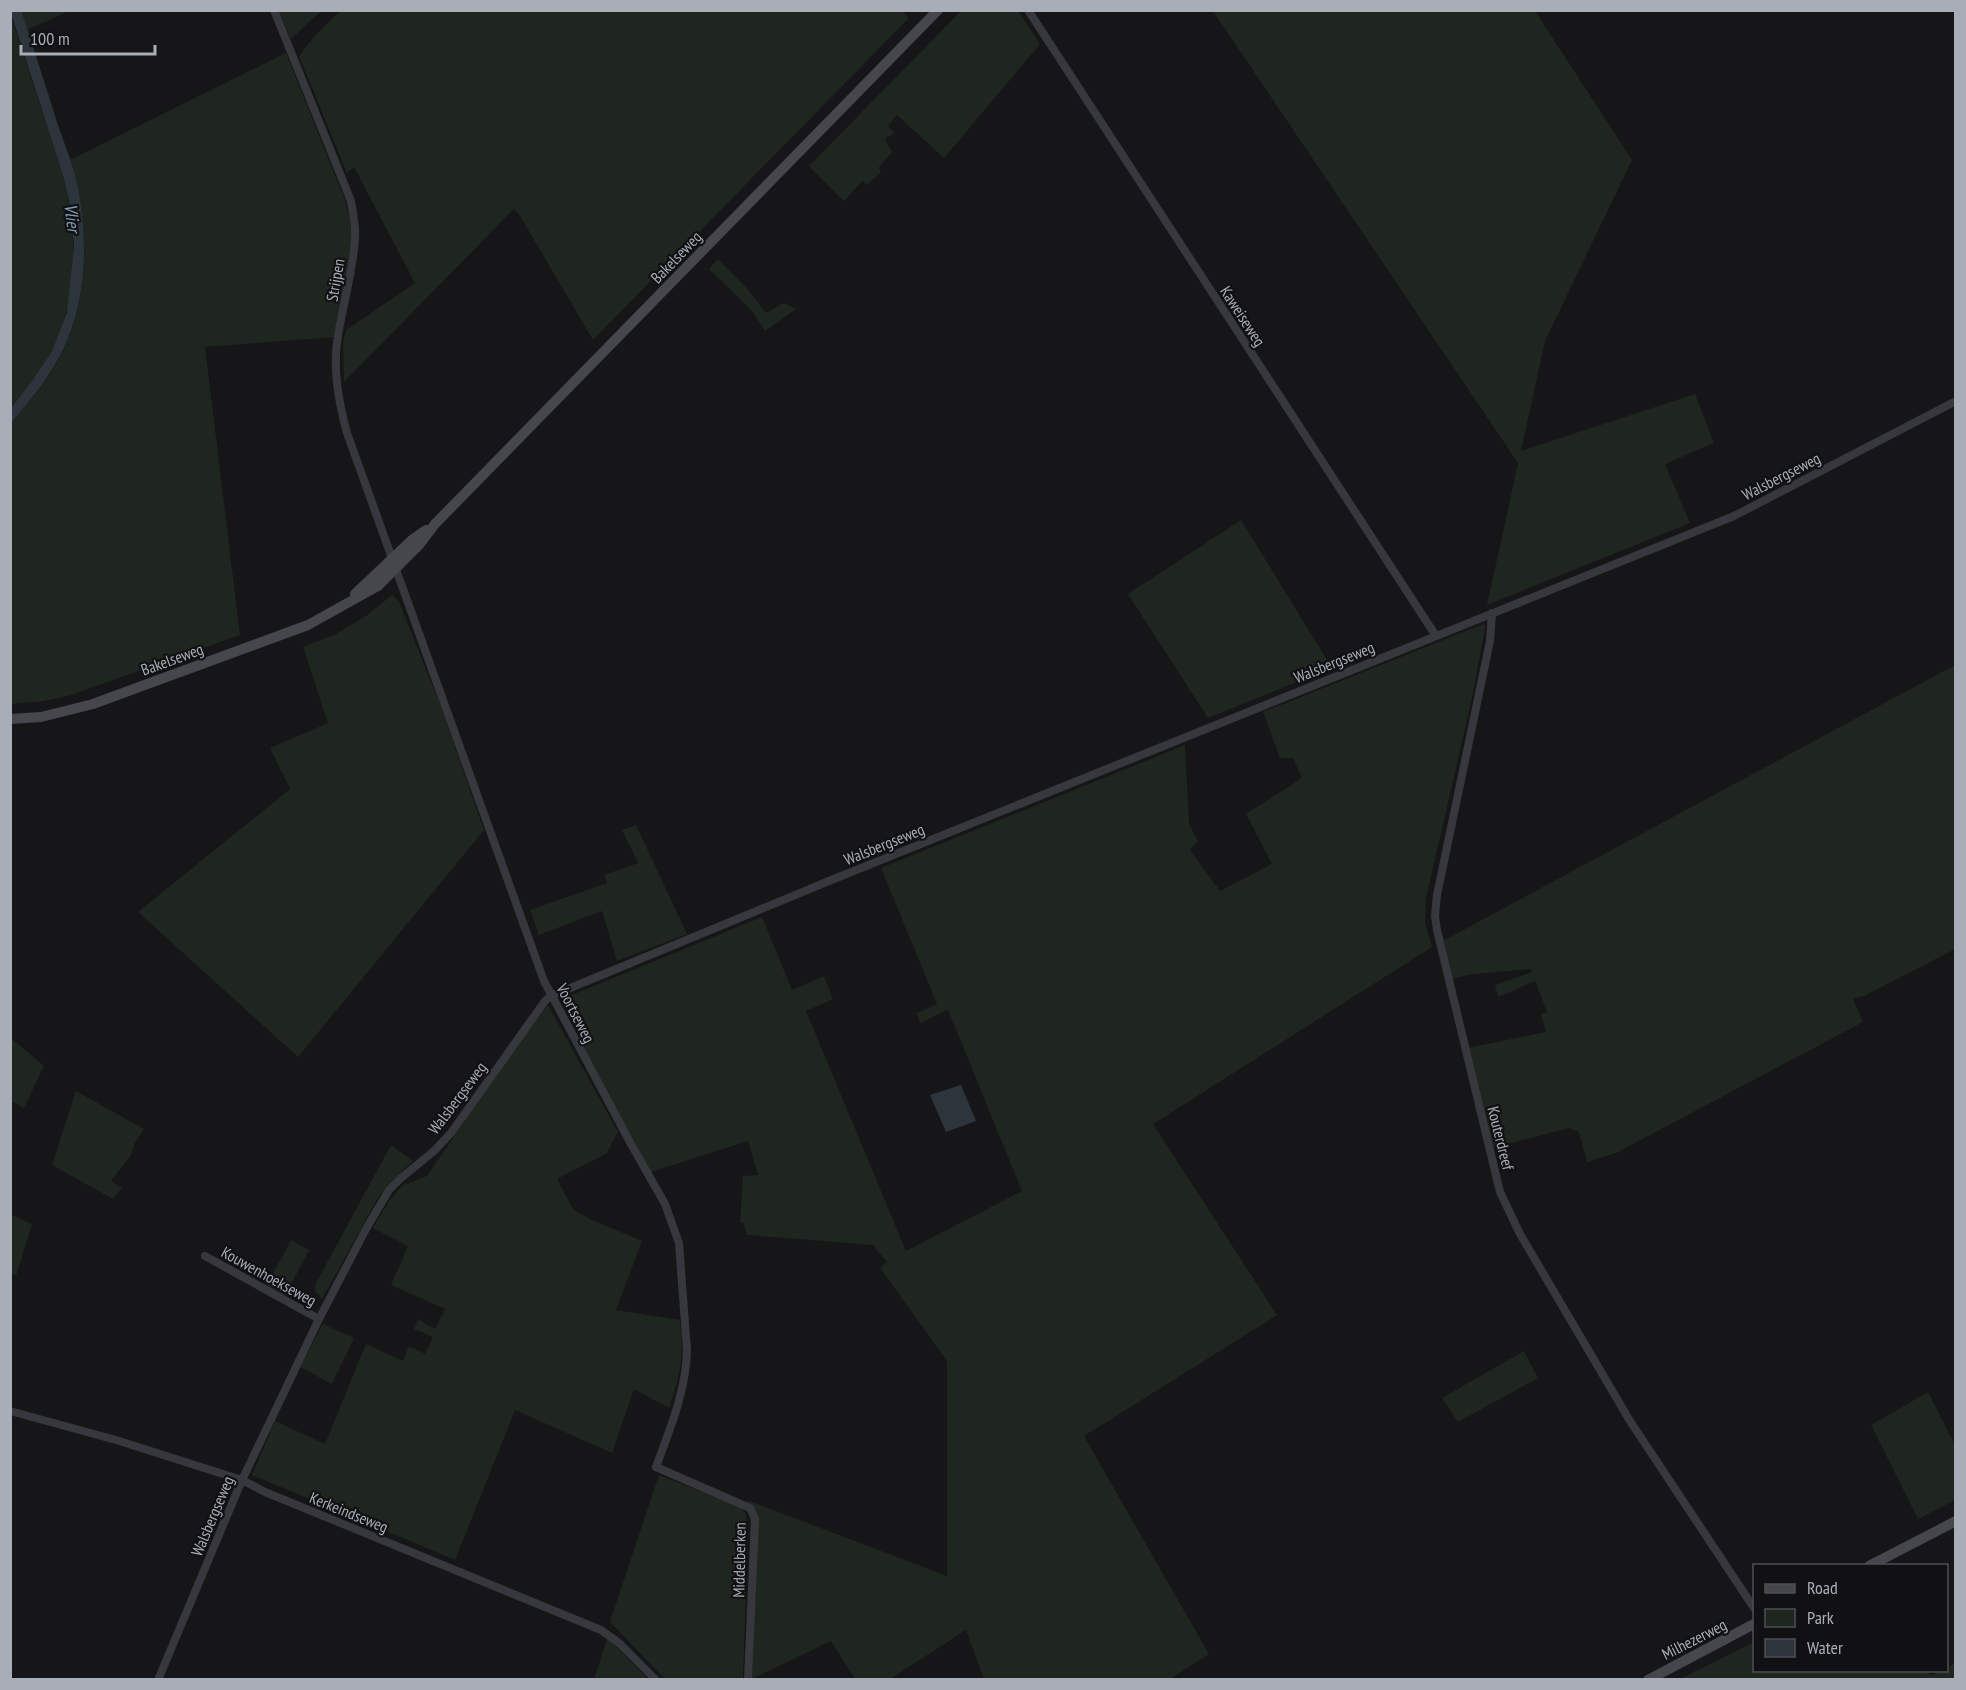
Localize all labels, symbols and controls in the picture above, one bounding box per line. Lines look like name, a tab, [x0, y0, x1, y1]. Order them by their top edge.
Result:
scale bar	[21, 18, 154, 56]
text: 100 m	[30, 27, 70, 50]
water label: Vlier	[59, 202, 86, 237]
street label: Bakelseweg	[646, 227, 706, 287]
street label: Strijpen	[321, 257, 349, 303]
street label: Kaweiseweg	[1216, 282, 1270, 350]
street label: Walsbergseweg	[1739, 448, 1823, 504]
street label: Walsbergseweg	[1291, 637, 1377, 687]
street label: Bakelseweg	[138, 639, 206, 679]
street label: Walsbergseweg	[841, 819, 927, 869]
street label: Voortseweg	[552, 979, 599, 1046]
street label: Walsbergseweg	[423, 1058, 491, 1138]
street label: Kouterdreef	[1483, 1104, 1519, 1173]
street label: Kouwenhoekseweg	[218, 1242, 320, 1310]
street label: Walsbergseweg	[186, 1473, 238, 1559]
street label: Kerkeindseweg	[307, 1487, 391, 1537]
street label: Middelberken	[728, 1522, 750, 1598]
legend	[1753, 1564, 1948, 1672]
text: Road	[1807, 1576, 1838, 1599]
text: Park	[1807, 1606, 1834, 1629]
street label: Milhezerweg	[1658, 1614, 1730, 1664]
text: Water	[1807, 1636, 1843, 1659]

